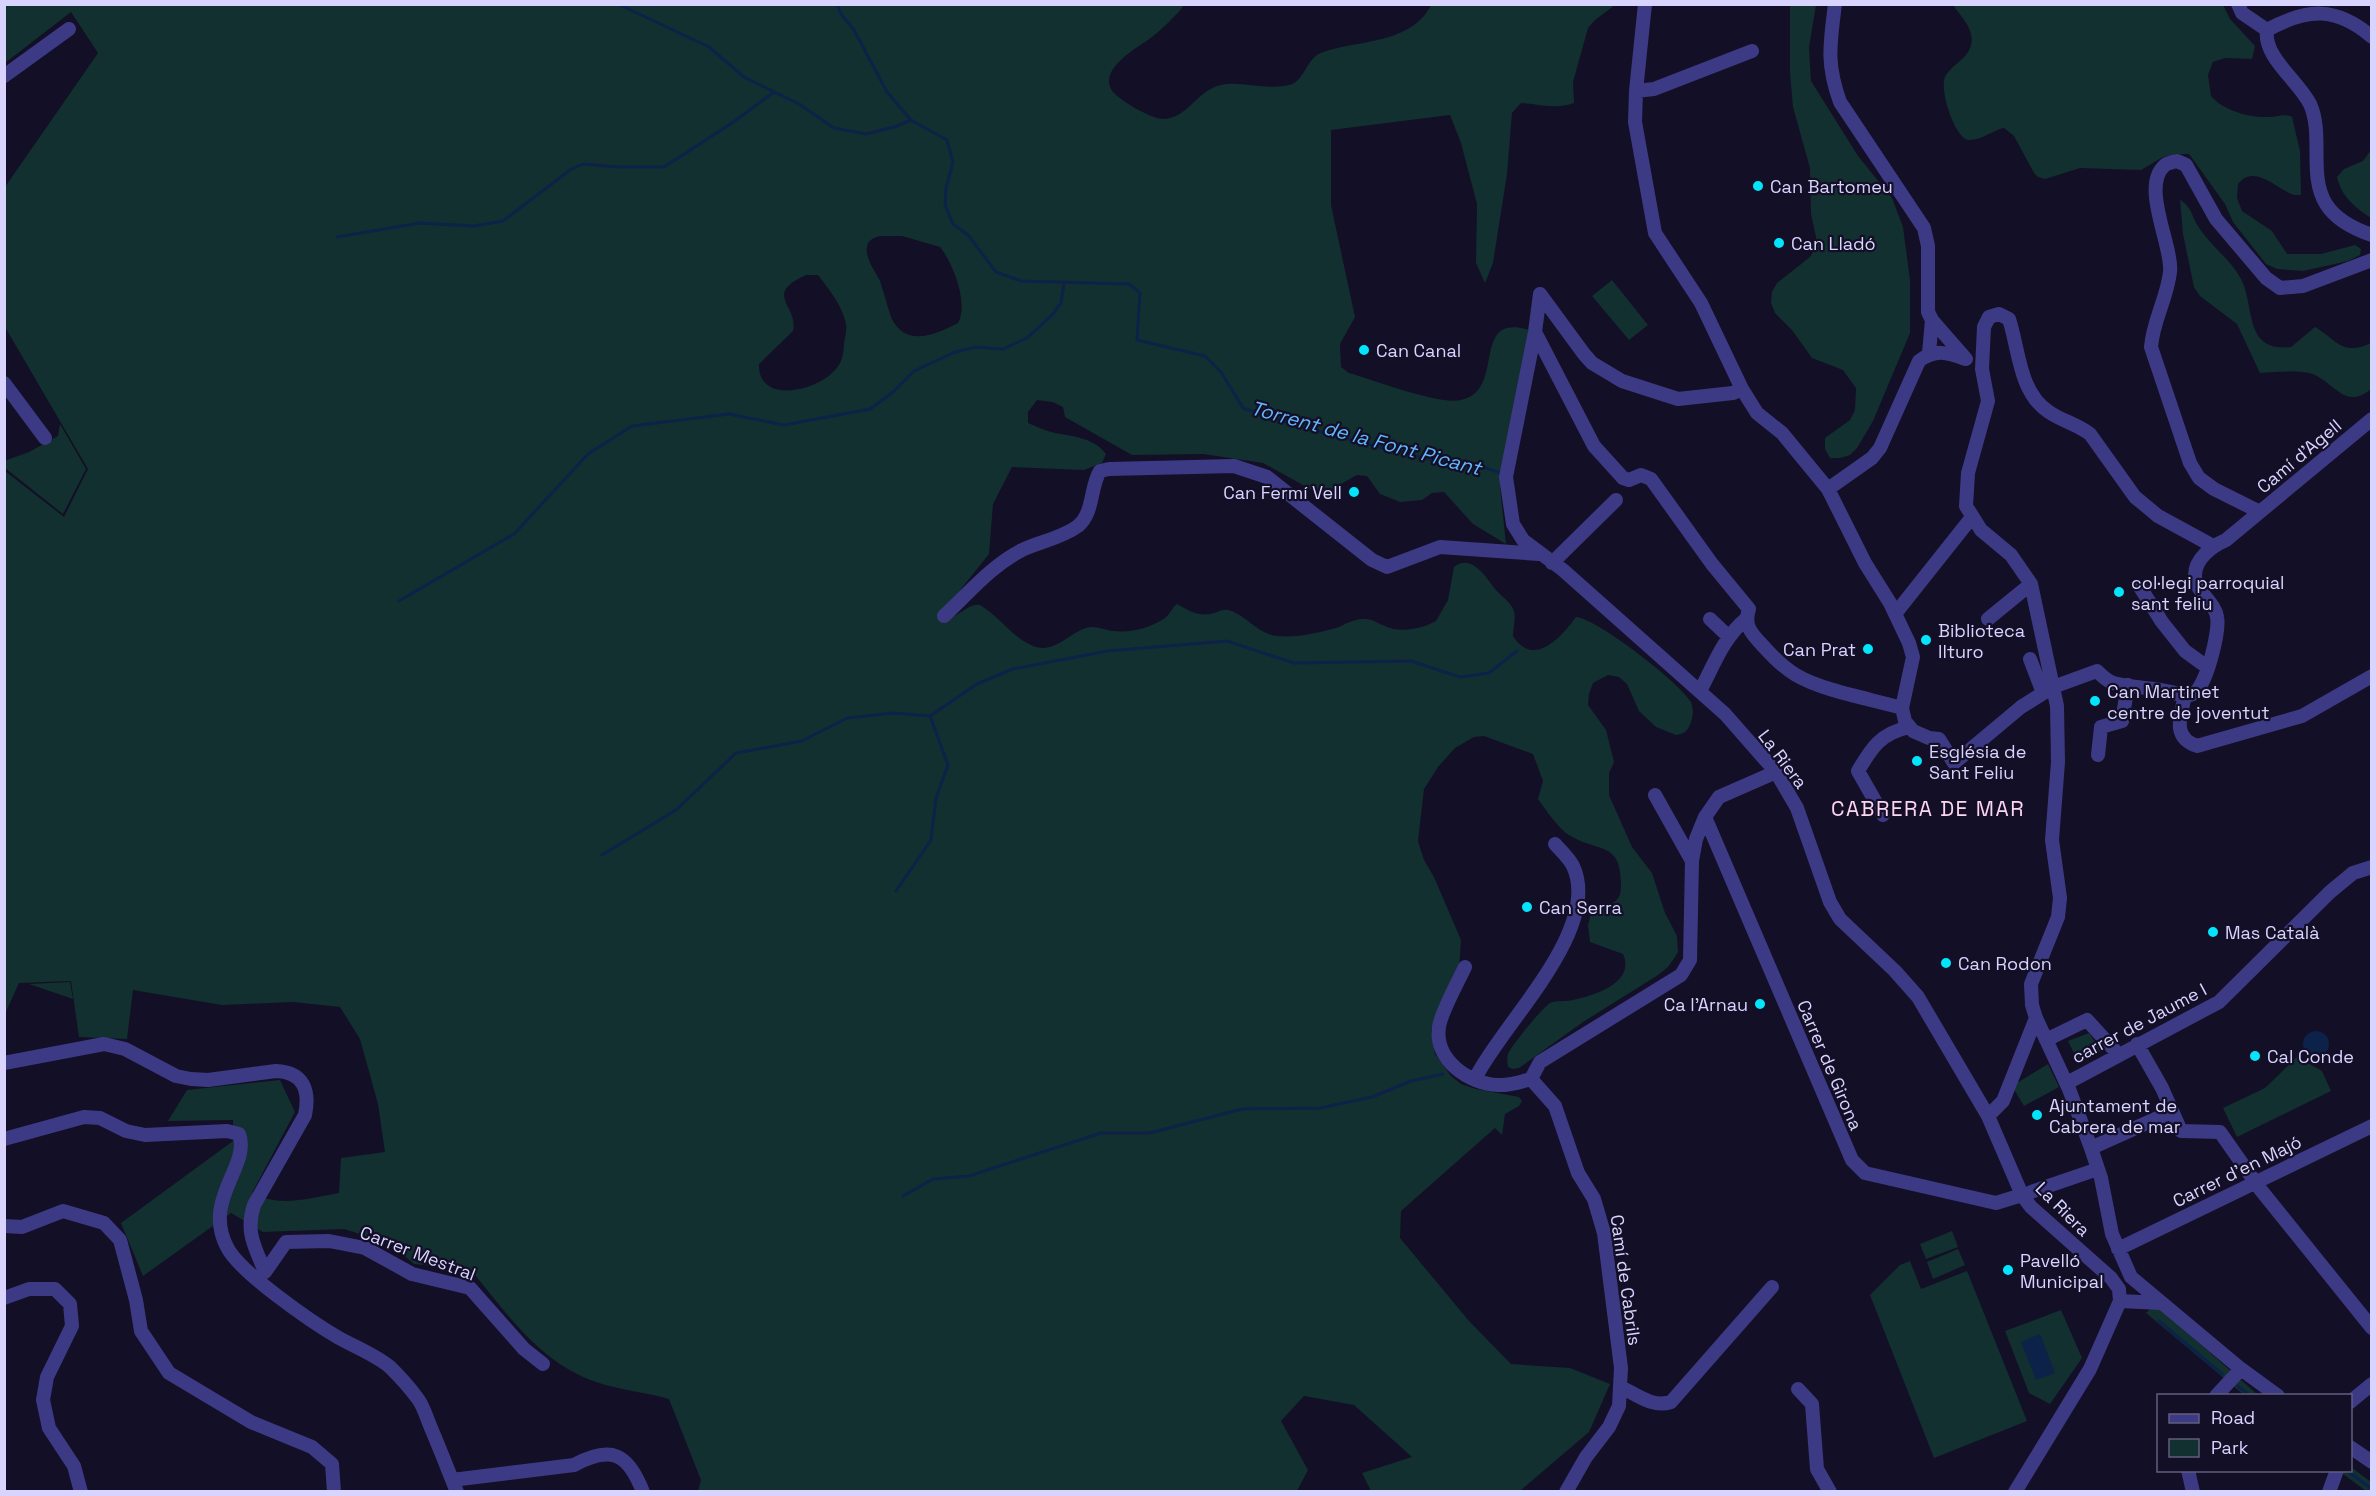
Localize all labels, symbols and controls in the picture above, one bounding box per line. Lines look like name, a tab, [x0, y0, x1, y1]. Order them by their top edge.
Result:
place label: Can Bartomeu	[1770, 175, 1893, 198]
marker: Can Bartomeu	[1751, 179, 1765, 193]
place label: Can Lladó	[1791, 232, 1876, 255]
marker: Can Lladó	[1772, 236, 1786, 250]
place label: Can Canal	[1376, 339, 1461, 362]
marker: Can Canal	[1357, 343, 1371, 357]
water label: Torrent de la Font Picant	[1248, 395, 1486, 482]
street label: Camí d'Agell	[2252, 414, 2346, 498]
place label: Can Fermí Vell	[1223, 481, 1342, 504]
marker: Can Fermí Vell	[1347, 485, 1361, 499]
place label: col·legi parroquial sant feliu	[2131, 571, 2284, 615]
marker: col·legi parroquial sant feliu	[2112, 585, 2126, 599]
place label: Biblioteca Ilturo	[1938, 619, 2025, 663]
marker: Biblioteca Ilturo	[1919, 633, 1933, 647]
place label: Can Prat	[1783, 638, 1856, 661]
marker: Can Prat	[1861, 642, 1875, 656]
place label: Can Martinet centre de joventut	[2107, 680, 2270, 724]
marker: Can Martinet centre de joventut	[2088, 694, 2102, 708]
street label: La Riera	[1753, 725, 1813, 793]
place label: Església de Sant Feliu	[1929, 740, 2026, 784]
marker: Església de Sant Feliu	[1910, 754, 1924, 768]
district label: CABRERA DE MAR	[1831, 795, 2025, 822]
place label: Can Serra	[1539, 896, 1622, 919]
marker: Can Serra	[1520, 900, 1534, 914]
place label: Mas Català	[2225, 921, 2320, 944]
marker: Mas Català	[2206, 925, 2220, 939]
place label: Can Rodon	[1958, 952, 2052, 975]
marker: Can Rodon	[1939, 956, 1953, 970]
street label: carrer de Jaume I	[2067, 978, 2211, 1068]
place label: Ca l'Arnau	[1664, 993, 1748, 1016]
street label: Carrer de Girona	[1792, 996, 1868, 1134]
marker: Ca l'Arnau	[1753, 997, 1767, 1011]
place label: Cal Conde	[2267, 1045, 2354, 1068]
marker: Cal Conde	[2248, 1049, 2262, 1063]
place label: Ajuntament de Cabrera de mar	[2049, 1094, 2181, 1138]
marker: Ajuntament de Cabrera de mar	[2030, 1108, 2044, 1122]
street label: Carrer d'en Majó	[2169, 1130, 2305, 1212]
street label: La Riera	[2031, 1177, 2095, 1241]
street label: Camí de Cabrils	[1605, 1213, 1647, 1347]
street label: Carrer Mestral	[357, 1220, 479, 1286]
place label: Pavelló Municipal	[2020, 1249, 2104, 1293]
marker: Pavelló Municipal	[2001, 1263, 2015, 1277]
legend	[2157, 1394, 2352, 1472]
text: Road	[2211, 1406, 2255, 1429]
text: Park	[2211, 1436, 2249, 1459]

